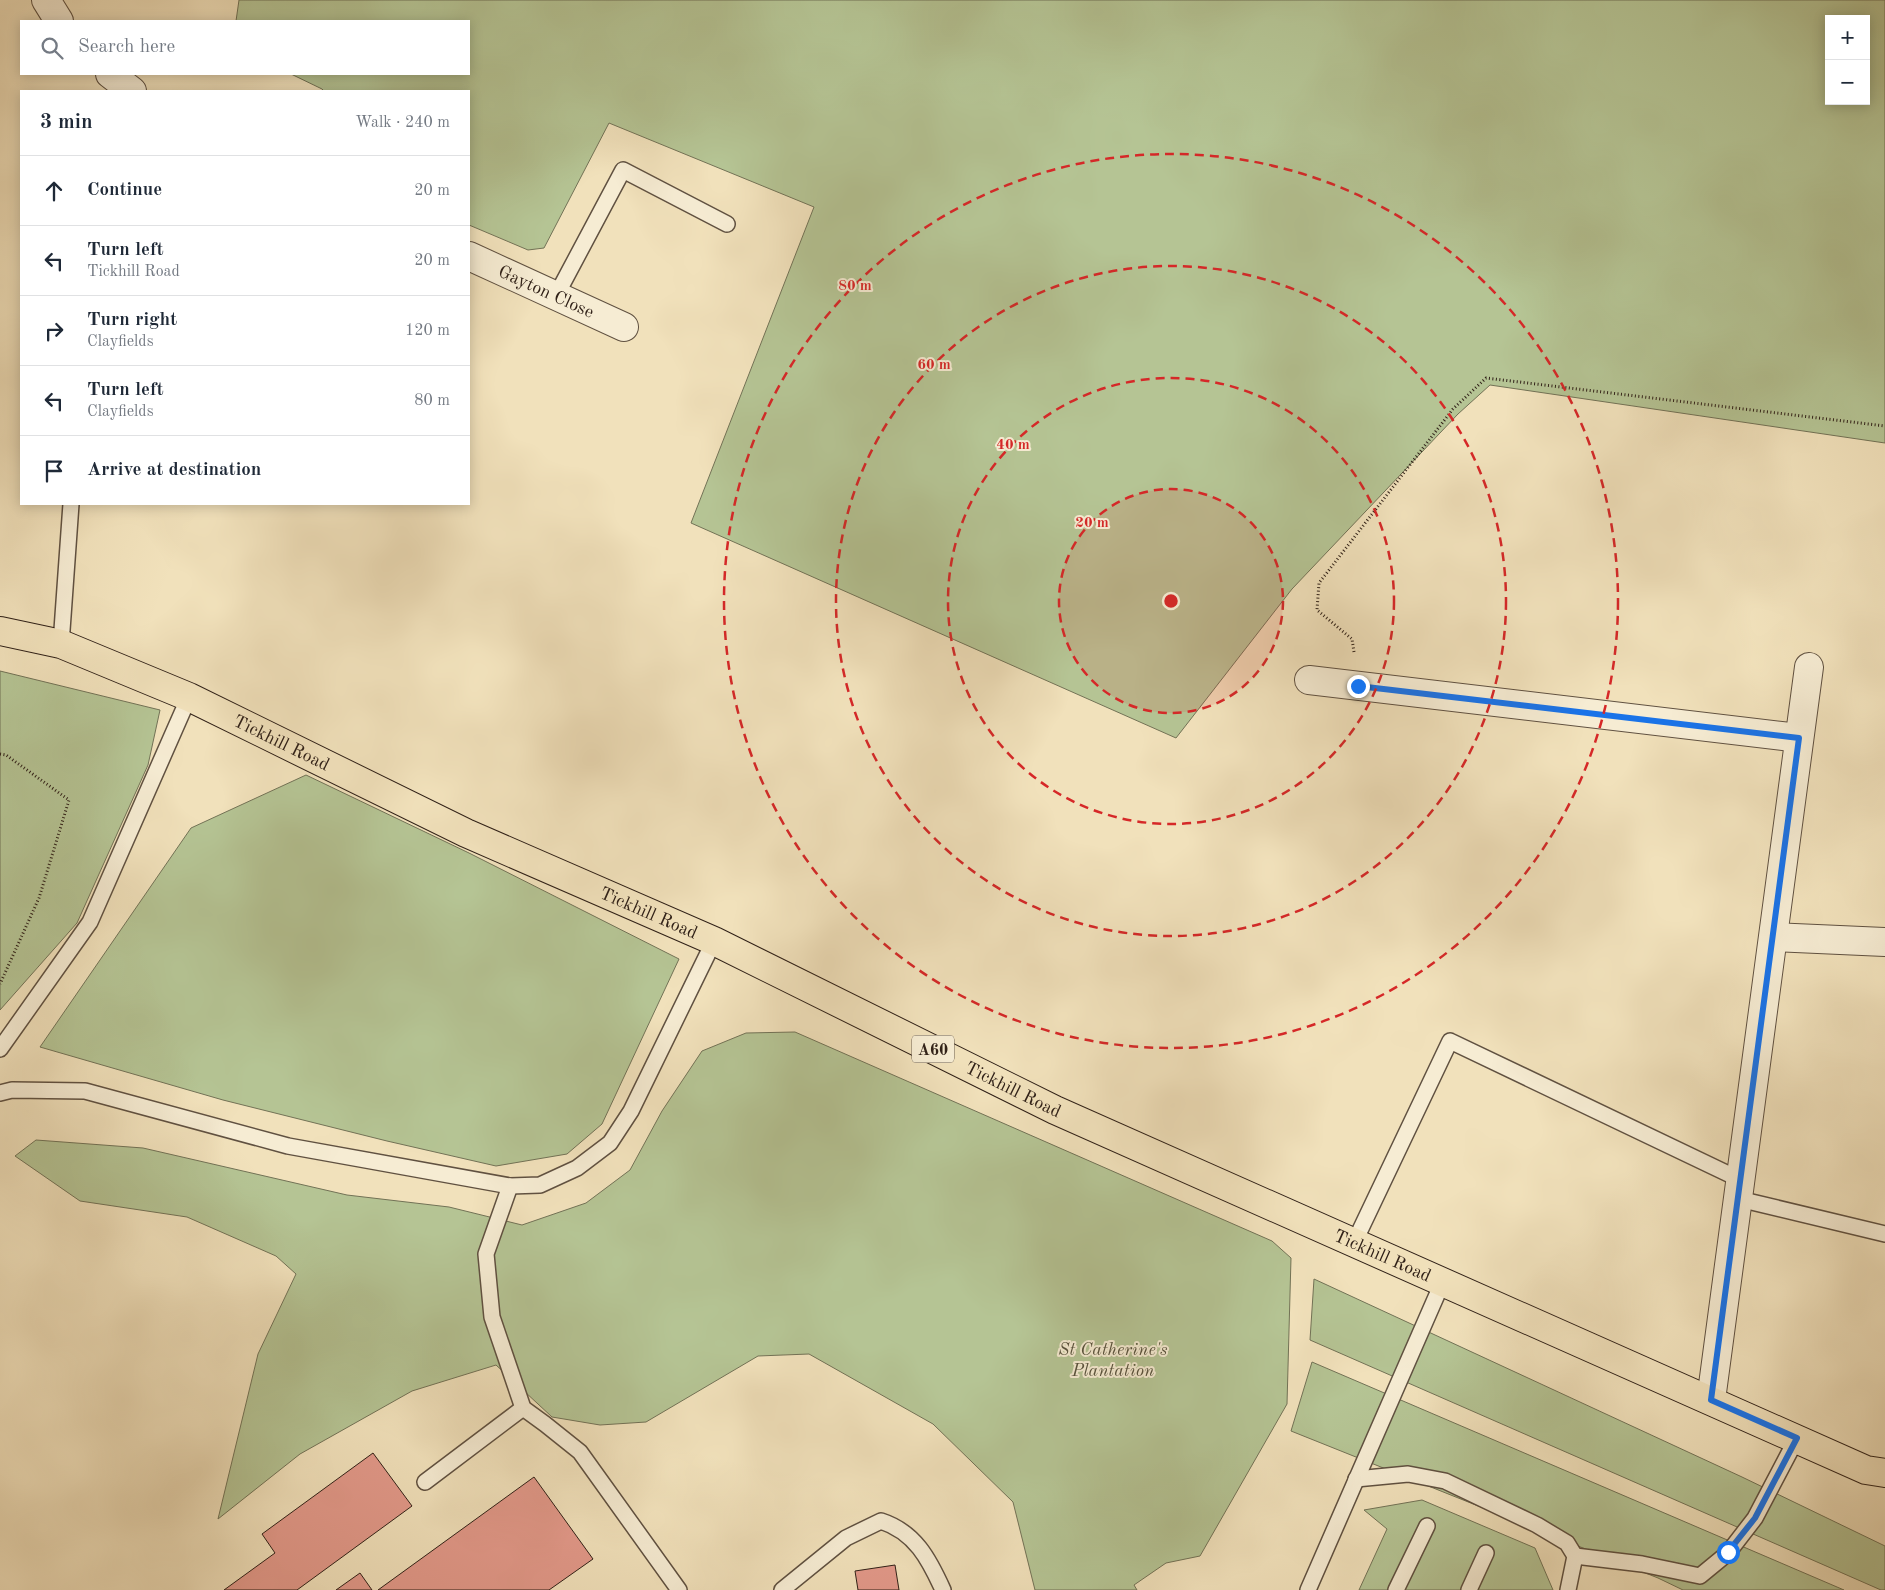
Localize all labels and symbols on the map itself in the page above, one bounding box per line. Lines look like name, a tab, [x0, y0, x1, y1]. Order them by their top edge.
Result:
street label: Gayton Close	[495, 263, 596, 322]
text: 80 m	[838, 279, 872, 294]
text: 60 m	[917, 358, 951, 373]
text: 40 m	[996, 438, 1030, 453]
text: 20 m	[1075, 516, 1109, 531]
centre of rings	[1162, 592, 1180, 610]
route end	[1347, 675, 1370, 698]
street label: Tickhill Road	[230, 712, 332, 774]
street label: Tickhill Road	[597, 884, 700, 943]
road number: A60	[912, 1036, 954, 1062]
street label: Tickhill Road	[962, 1059, 1063, 1121]
street label: Tickhill Road	[1331, 1227, 1434, 1286]
park label: St Catherine's Plantation	[1058, 1341, 1168, 1380]
route start	[1717, 1541, 1740, 1564]

